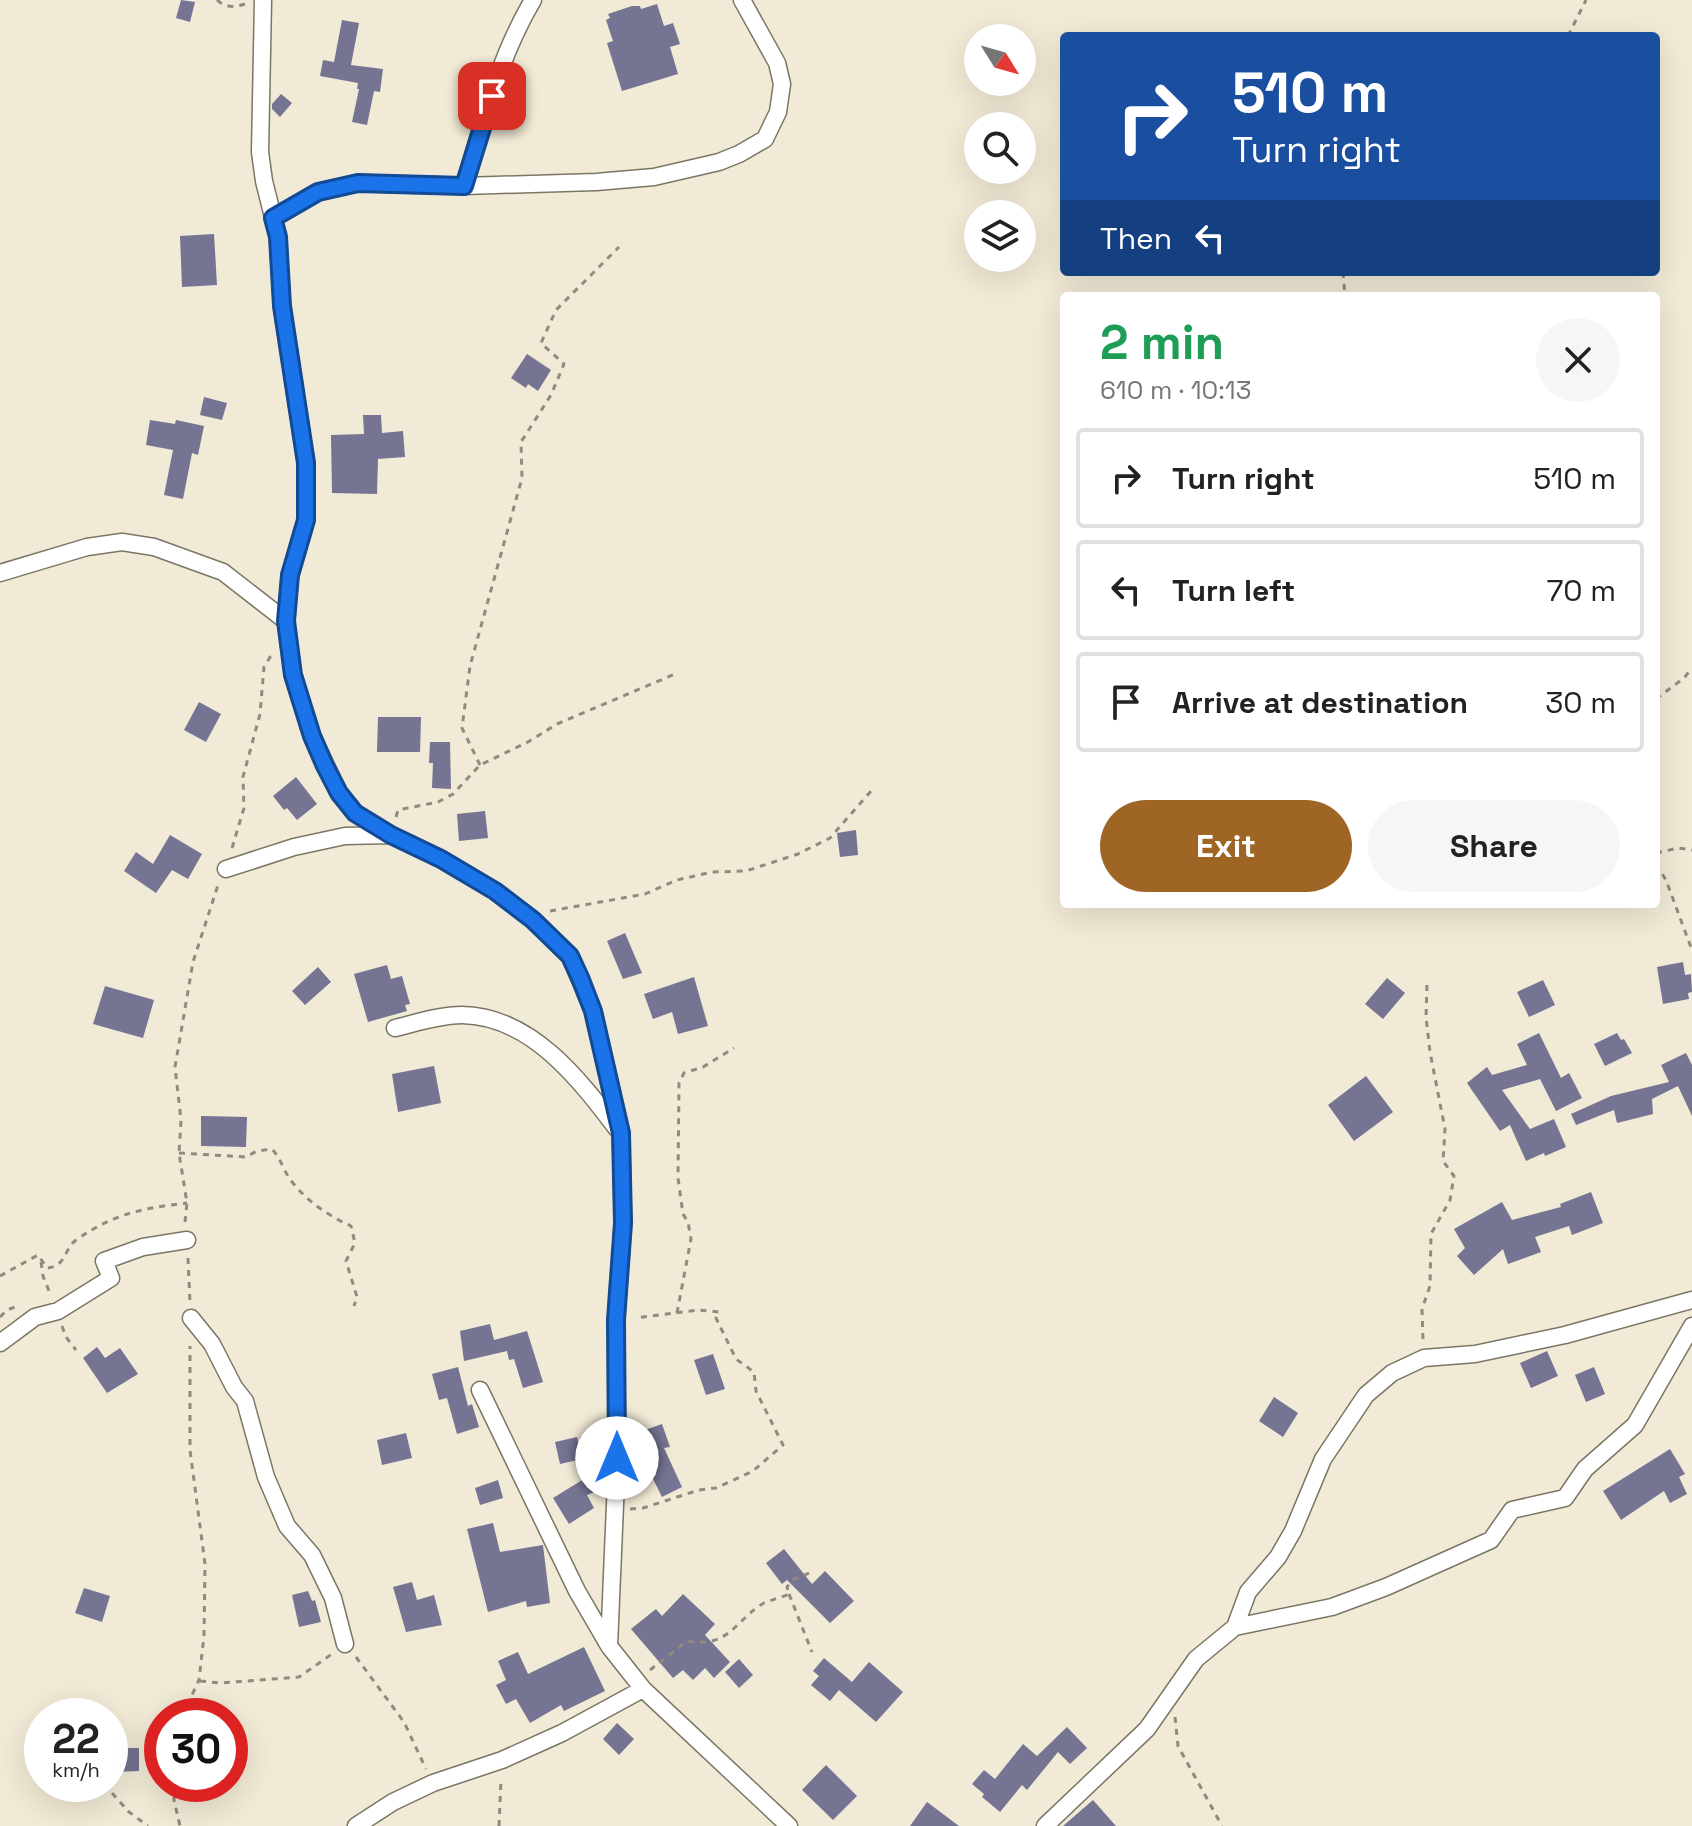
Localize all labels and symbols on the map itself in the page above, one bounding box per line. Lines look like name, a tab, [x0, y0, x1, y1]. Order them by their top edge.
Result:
north arrow	[964, 24, 1036, 96]
pin	[458, 62, 526, 130]
position arrow	[575, 1416, 659, 1500]
speed limit sign: 30	[144, 1698, 248, 1802]

